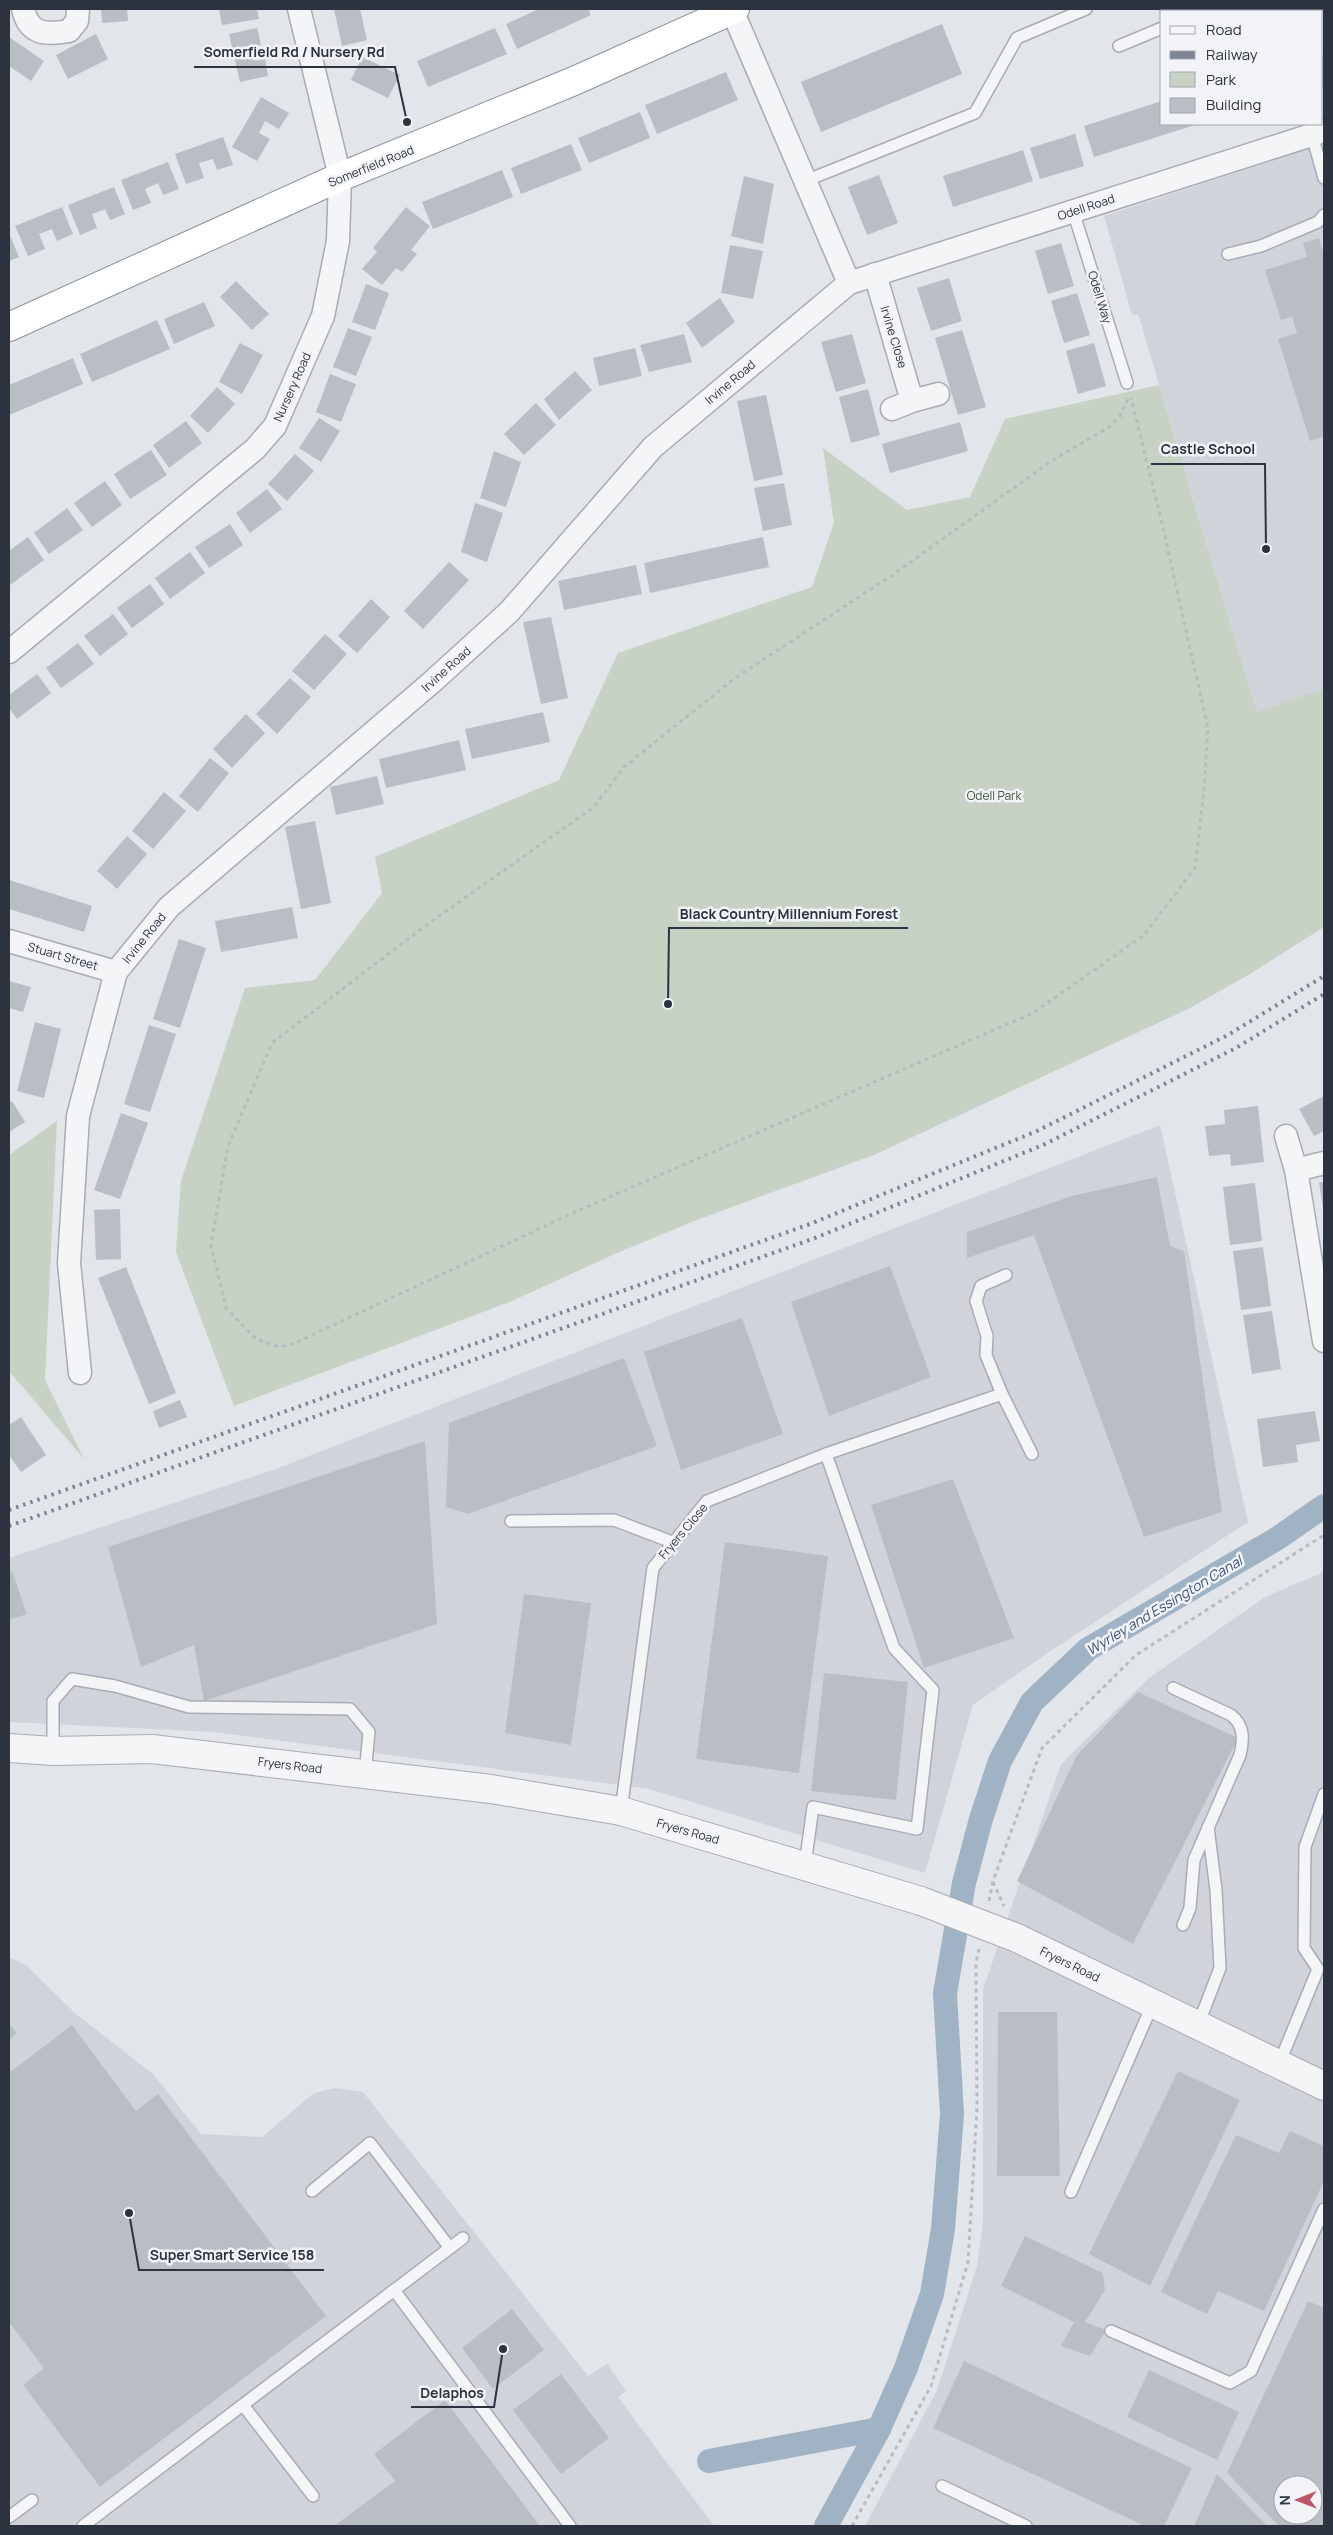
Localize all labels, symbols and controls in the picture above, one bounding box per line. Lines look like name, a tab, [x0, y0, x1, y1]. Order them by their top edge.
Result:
legend	[1160, 10, 1323, 125]
text: Road	[1206, 19, 1242, 40]
callout: Somerfield Rd / Nursery Rd	[194, 38, 395, 67]
text: Somerfield Rd / Nursery Rd	[203, 42, 385, 61]
text: Railway	[1206, 44, 1258, 65]
text: Park	[1206, 69, 1236, 90]
text: Building	[1206, 94, 1261, 115]
street label: Somerfield Road	[326, 141, 416, 191]
street label: Odell Road	[1055, 190, 1117, 224]
street label: Odell Way	[1084, 269, 1116, 326]
street label: Irvine Close	[876, 304, 912, 370]
street label: Nursery Road	[269, 350, 315, 424]
street label: Irvine Road	[701, 356, 759, 408]
callout: Castle School	[1151, 435, 1265, 464]
text: Castle School	[1161, 439, 1255, 458]
street label: Irvine Road	[418, 642, 474, 696]
park label: Odell Park	[967, 787, 1022, 804]
callout: Black Country Millennium Forest	[669, 899, 908, 928]
text: Black Country Millennium Forest	[680, 904, 898, 923]
street label: Irvine Road	[118, 909, 170, 967]
street label: Stuart Street	[26, 938, 101, 974]
street label: Fryers Close	[655, 1500, 711, 1562]
water label: Wyrley and Essington Canal	[1083, 1550, 1247, 1659]
street label: Fryers Road	[257, 1753, 323, 1777]
street label: Fryers Road	[655, 1814, 721, 1848]
street label: Fryers Road	[1037, 1942, 1103, 1986]
callout: Super Smart Service 158	[139, 2241, 324, 2270]
text: Super Smart Service 158	[150, 2245, 314, 2264]
callout: Delaphos	[411, 2378, 494, 2407]
text: Delaphos	[420, 2383, 484, 2402]
north arrow	[1273, 2475, 1323, 2525]
text: N	[1275, 2495, 1294, 2505]

